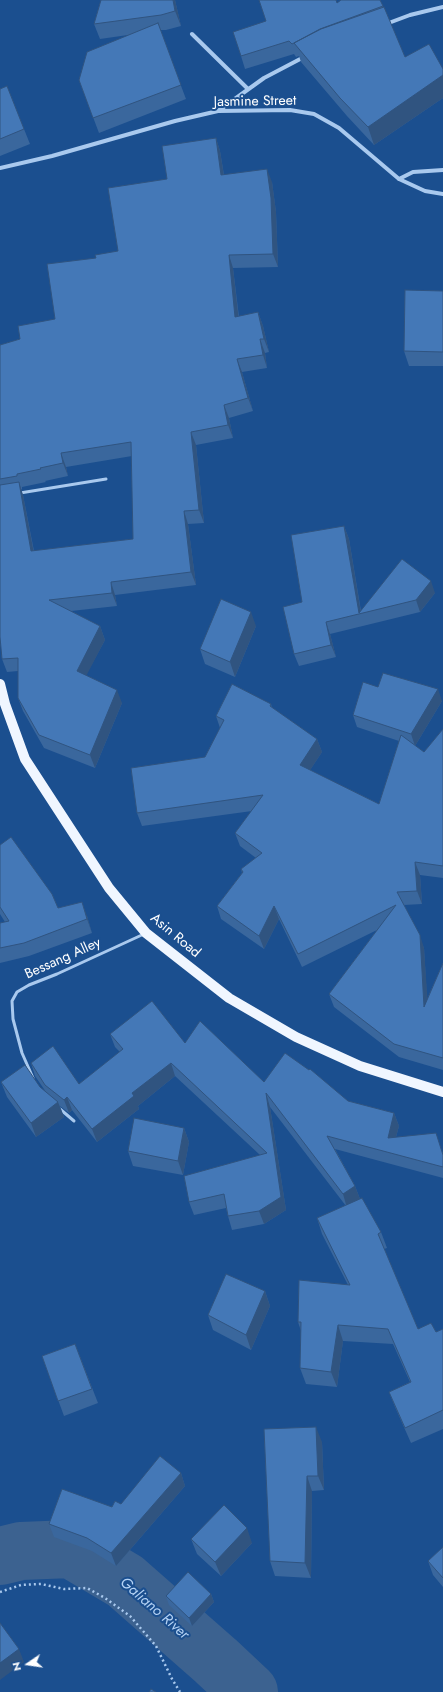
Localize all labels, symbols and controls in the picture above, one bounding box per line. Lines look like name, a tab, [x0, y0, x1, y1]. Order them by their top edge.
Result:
street label: Jasmine Street	[214, 93, 296, 111]
street label: Asin Road	[147, 910, 203, 962]
street label: Bessang Alley	[22, 935, 104, 983]
water label: Galiano River	[116, 1574, 192, 1644]
north arrow	[8, 1644, 48, 1684]
text: N	[8, 1661, 25, 1673]

